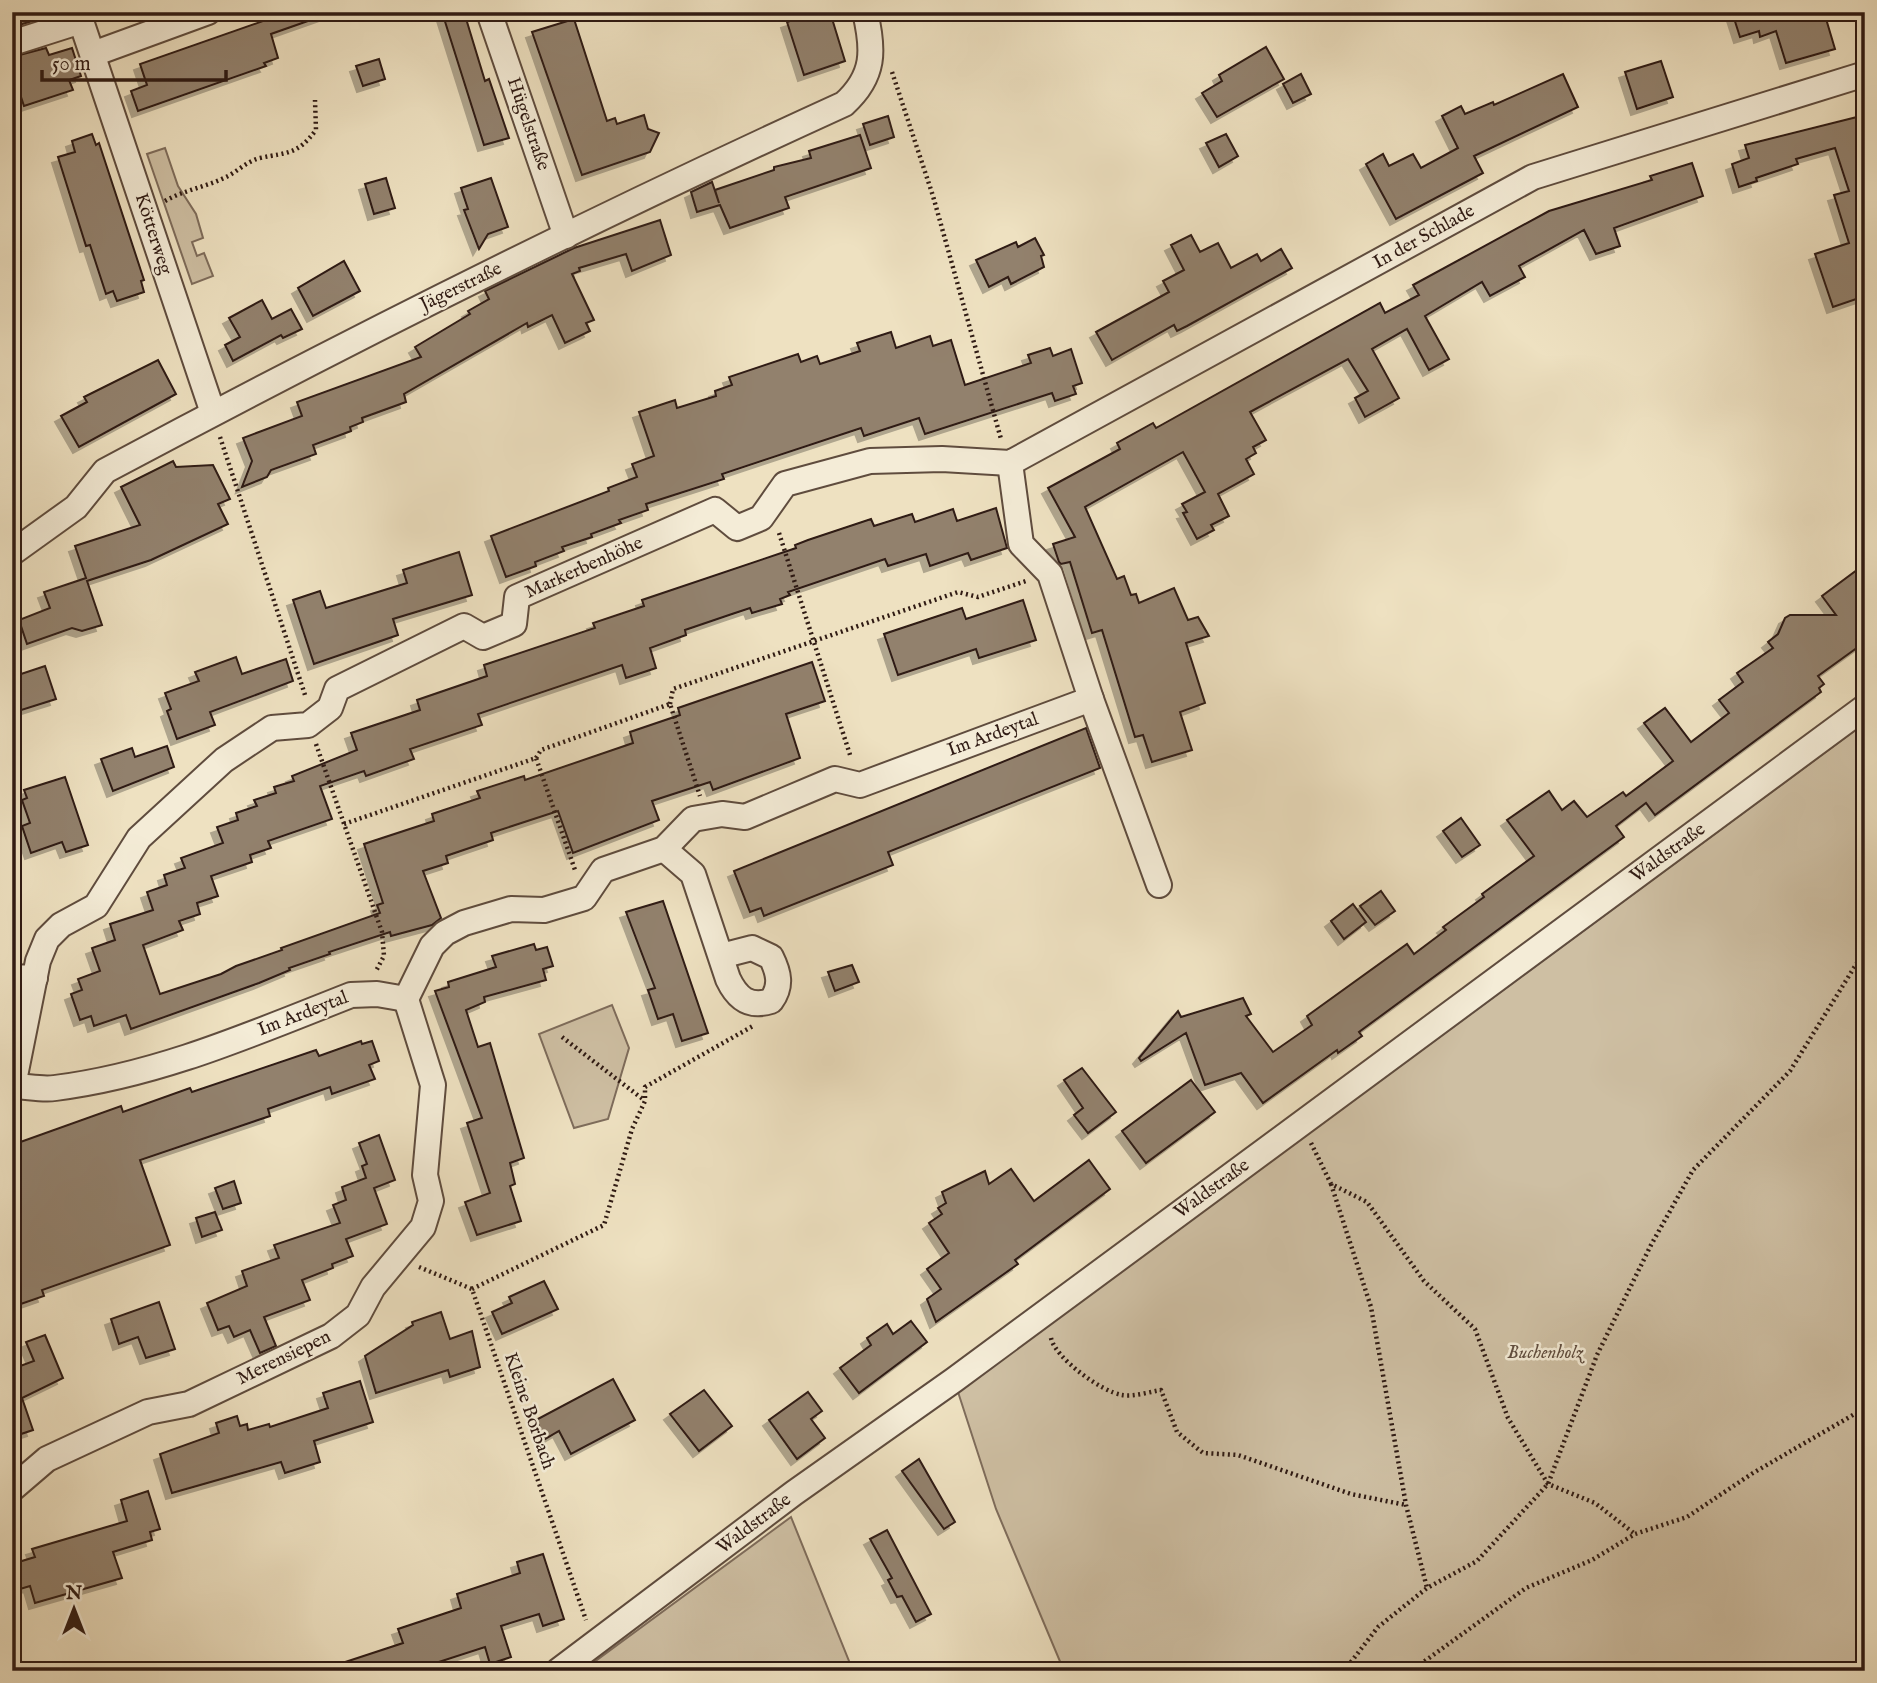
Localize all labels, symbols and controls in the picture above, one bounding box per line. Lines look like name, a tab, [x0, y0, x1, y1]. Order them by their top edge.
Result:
scale bar	[42, 38, 226, 82]
text: 50 m	[52, 51, 91, 78]
street label: Hügelstraße	[501, 74, 555, 174]
street label: Kötterweg	[129, 190, 178, 278]
street label: In der Schlade	[1369, 199, 1479, 275]
street label: Jägerstraße	[414, 257, 506, 318]
street label: Markerbenhöhe	[521, 531, 647, 605]
street label: Im Ardeytal	[944, 707, 1042, 763]
street label: Waldstraße	[1626, 817, 1711, 888]
street label: Im Ardeytal	[254, 986, 352, 1042]
street label: Waldstraße	[1170, 1153, 1255, 1224]
street label: Merensiepen	[233, 1325, 335, 1391]
park label: Buchenholz	[1507, 1341, 1585, 1365]
street label: Kleine Borbach	[498, 1349, 560, 1473]
street label: Waldstraße	[712, 1488, 796, 1560]
north arrow	[38, 1574, 108, 1644]
text: N	[65, 1582, 83, 1606]

